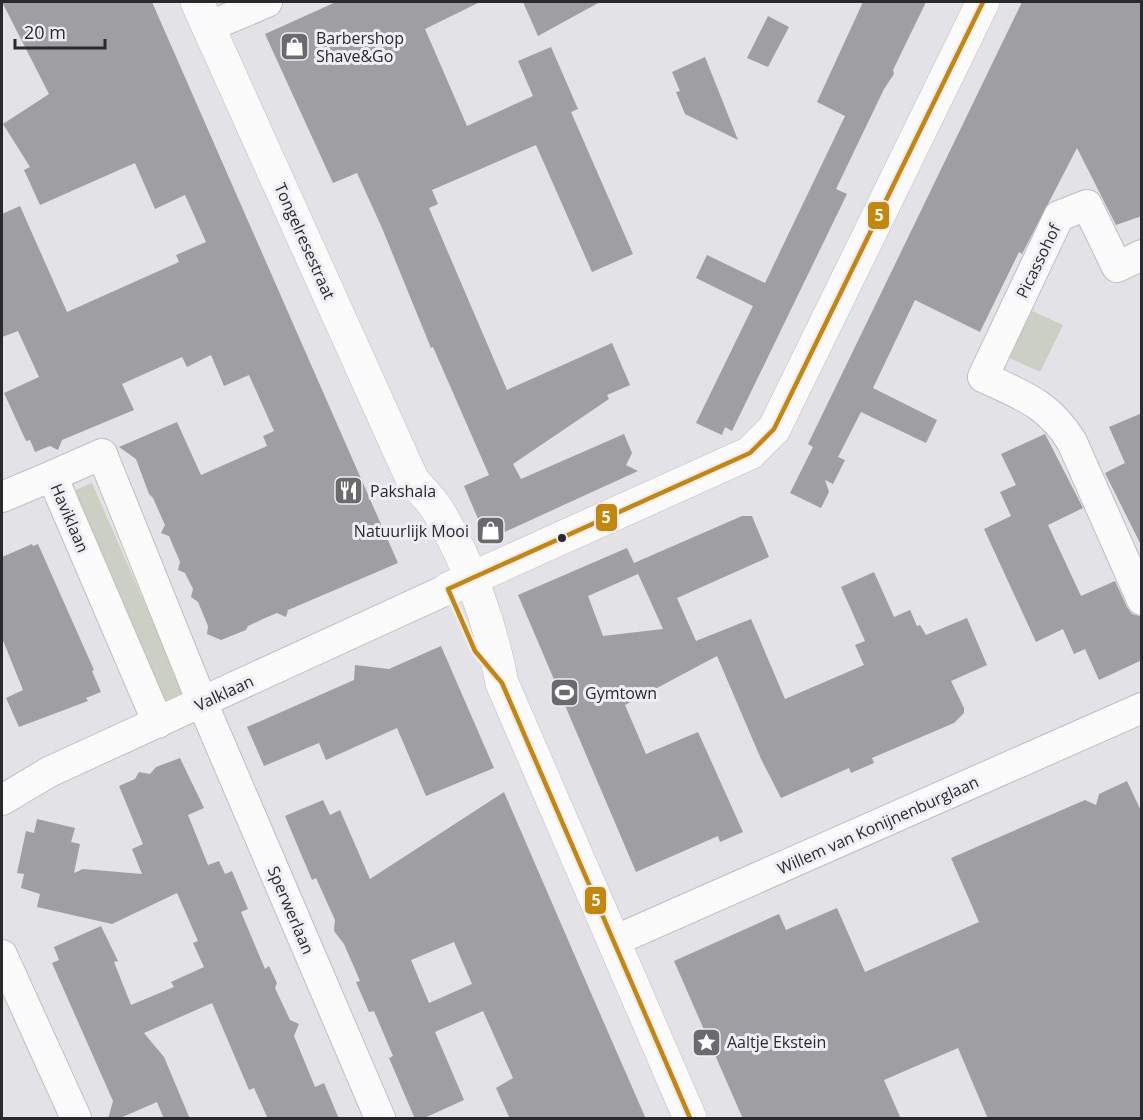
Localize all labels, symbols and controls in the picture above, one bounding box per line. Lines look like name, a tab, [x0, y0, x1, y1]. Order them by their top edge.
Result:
scale bar	[15, 12, 105, 50]
text: 20 m	[24, 20, 66, 44]
place label: Barbershop Shave&Go	[316, 27, 404, 67]
shop icon: Barbershop Shave&Go	[279, 31, 311, 63]
street label: Tongelresestraat	[269, 179, 341, 303]
line badge: 5	[867, 201, 890, 230]
text: 5	[874, 204, 884, 226]
street label: Picassohof	[1011, 219, 1066, 302]
restaurant icon: Pakshala	[333, 475, 365, 507]
street label: Haviklaan	[46, 480, 94, 556]
place label: Pakshala	[370, 480, 436, 502]
line badge: 5	[595, 503, 618, 532]
text: 5	[601, 506, 611, 528]
shop icon: Natuurlijk Mooi	[474, 515, 506, 547]
place label: Natuurlijk Mooi	[354, 520, 469, 542]
unlabelled marker	[556, 532, 568, 544]
street label: Valklaan	[191, 670, 257, 716]
sports icon: Gymtown	[548, 677, 580, 709]
place label: Gymtown	[585, 682, 657, 704]
street label: Willem van Konijnenburglaan	[774, 771, 982, 879]
street label: Sperwerlaan	[263, 863, 319, 957]
line badge: 5	[584, 886, 607, 915]
text: 5	[591, 889, 601, 911]
place icon: Aaltje Ekstein	[690, 1026, 722, 1058]
place label: Aaltje Ekstein	[727, 1031, 826, 1053]

